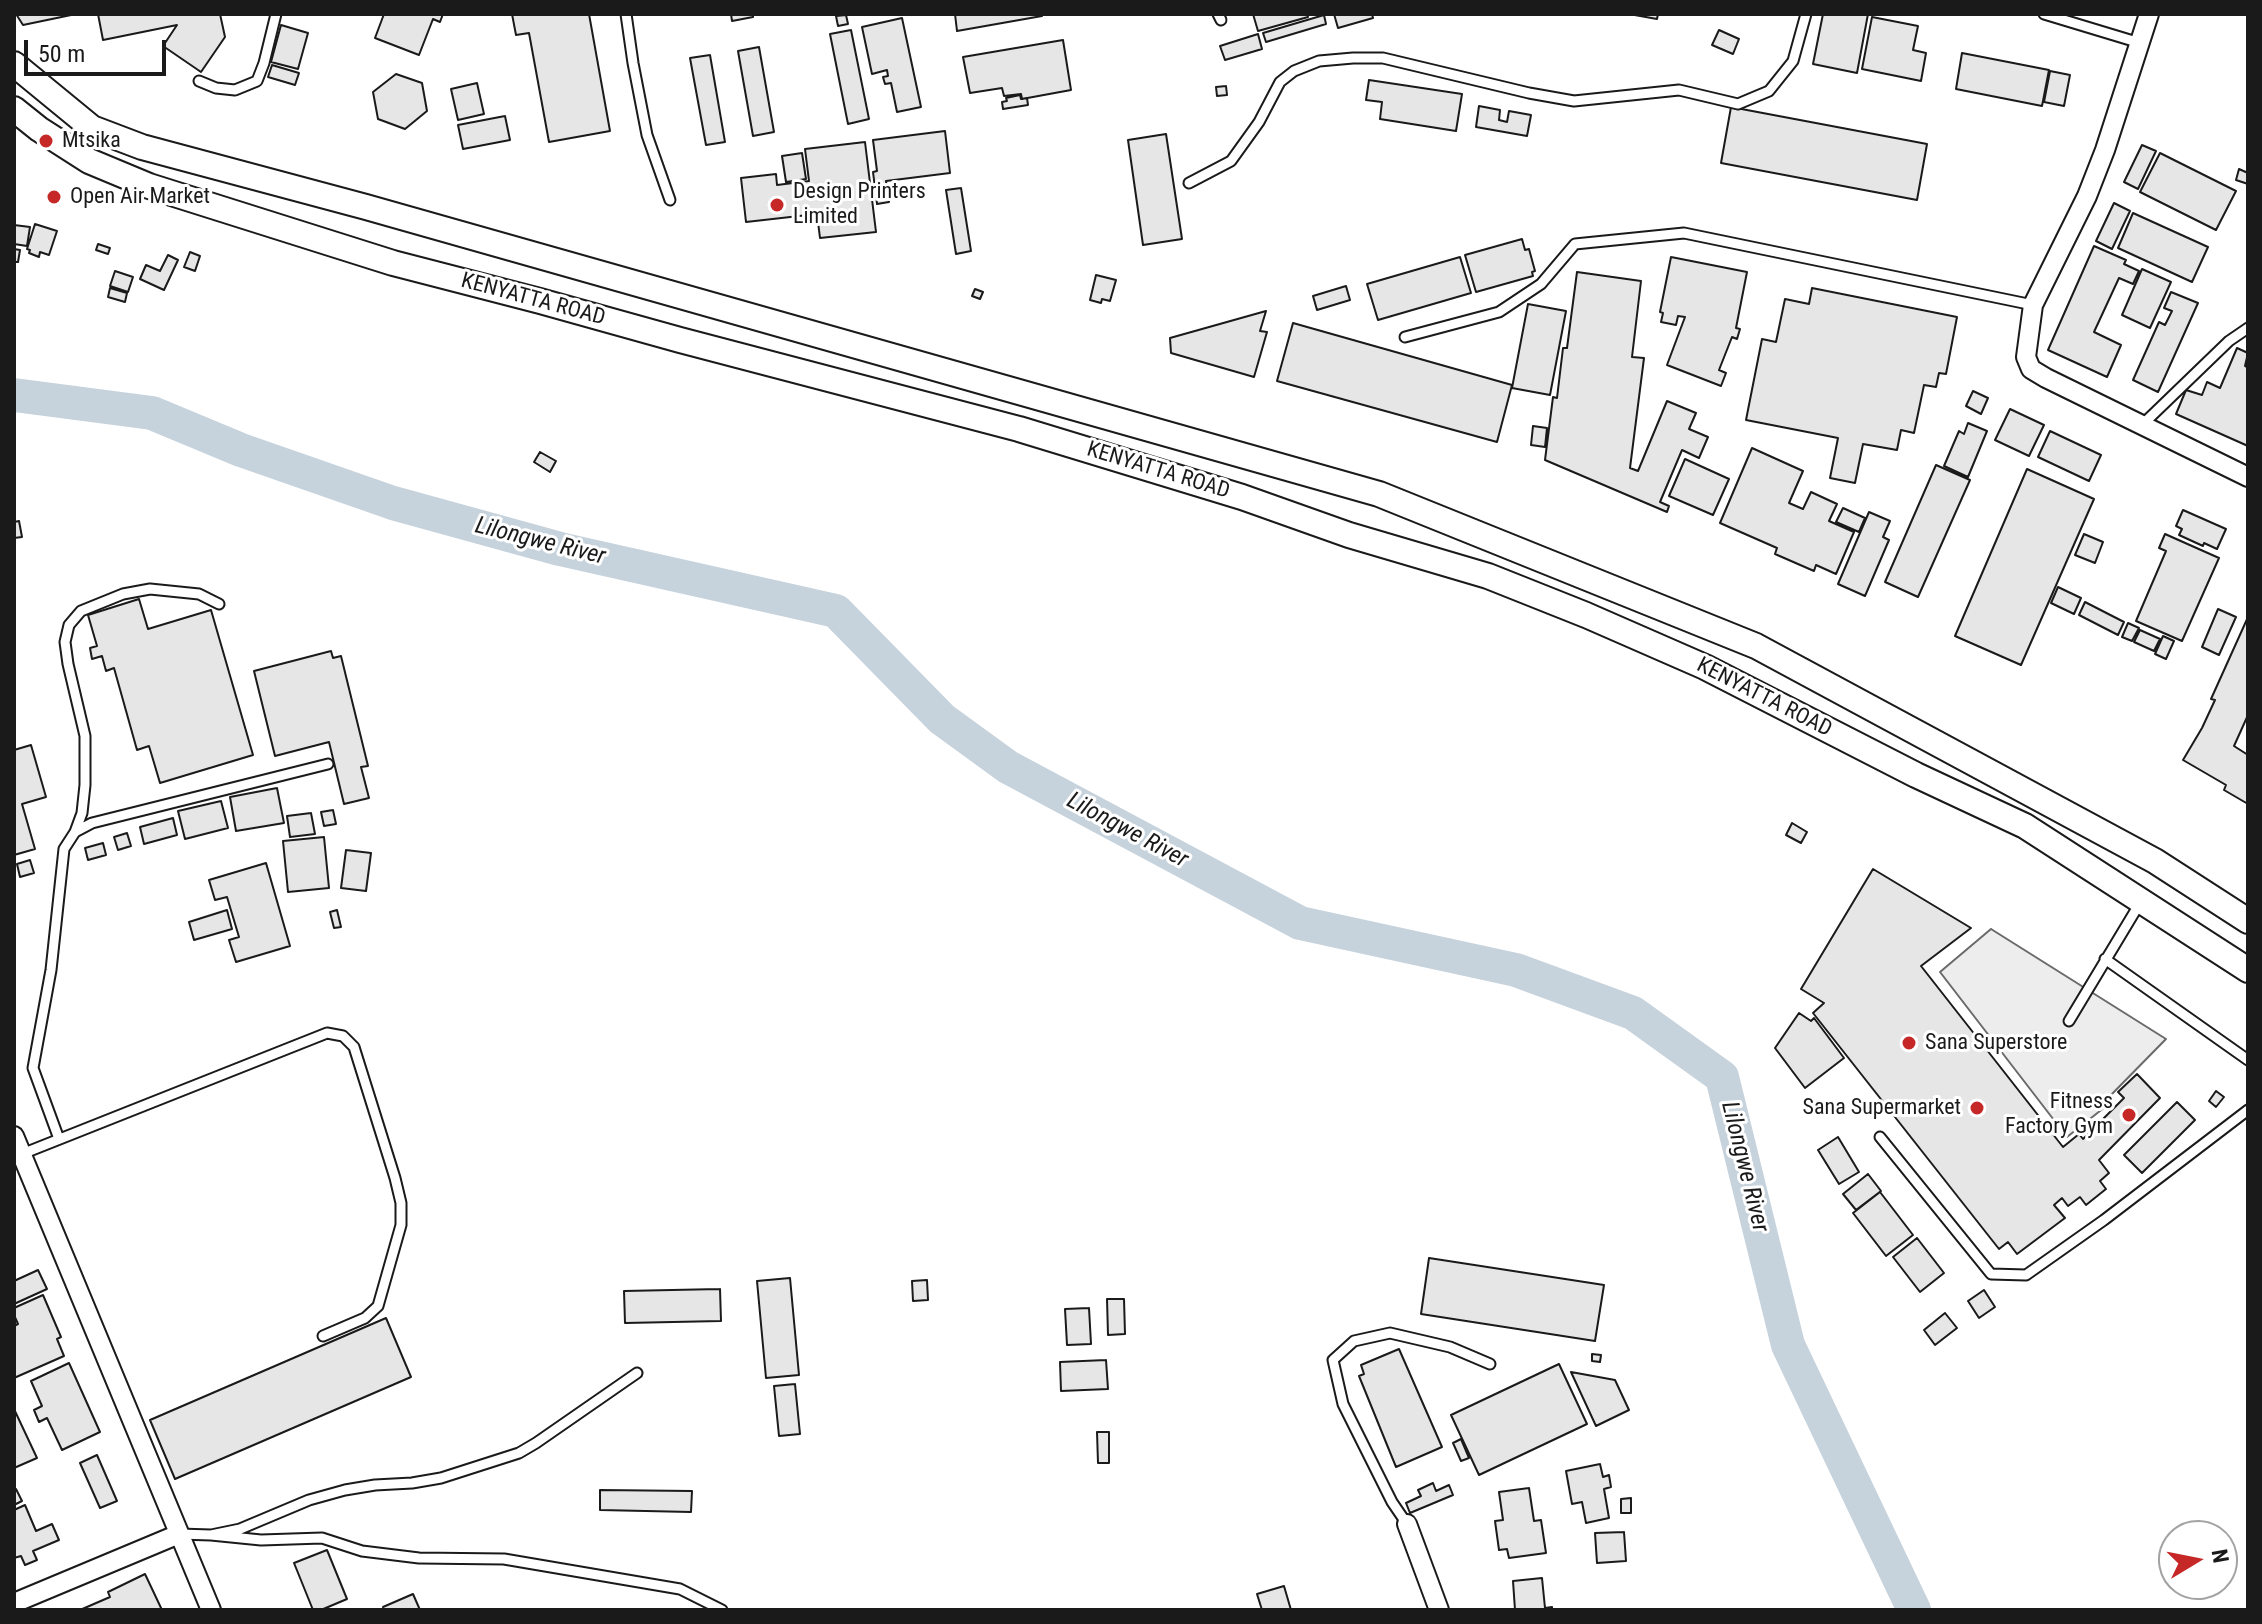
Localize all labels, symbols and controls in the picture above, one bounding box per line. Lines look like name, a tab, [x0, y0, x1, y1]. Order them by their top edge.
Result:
scale bar	[28, 24, 170, 74]
text: 50 m	[38, 40, 85, 68]
place label: Mtsika	[62, 128, 121, 154]
marker: Mtsika	[37, 132, 55, 150]
place label: Design Printers Limited	[793, 179, 926, 230]
place label: Open Air Market	[70, 184, 210, 210]
marker: Open Air Market	[45, 188, 63, 206]
marker: Design Printers Limited	[768, 196, 786, 214]
street label: KENYATTA ROAD	[458, 268, 608, 332]
street label: KENYATTA ROAD	[1083, 437, 1233, 505]
water label: Lilongwe River	[472, 512, 608, 572]
street label: KENYATTA ROAD	[1692, 653, 1836, 743]
water label: Lilongwe River	[1061, 787, 1193, 875]
place label: Sana Superstore	[1925, 1030, 2067, 1056]
marker: Sana Superstore	[1900, 1034, 1918, 1052]
place label: Fitness Factory Gym	[2005, 1089, 2113, 1140]
place label: Sana Supermarket	[1803, 1095, 1961, 1121]
water label: Lilongwe River	[1714, 1099, 1774, 1235]
marker: Sana Supermarket	[1968, 1099, 1986, 1117]
marker: Fitness Factory Gym	[2120, 1106, 2138, 1124]
north arrow	[2158, 1520, 2238, 1600]
text: N	[2207, 1547, 2234, 1565]

